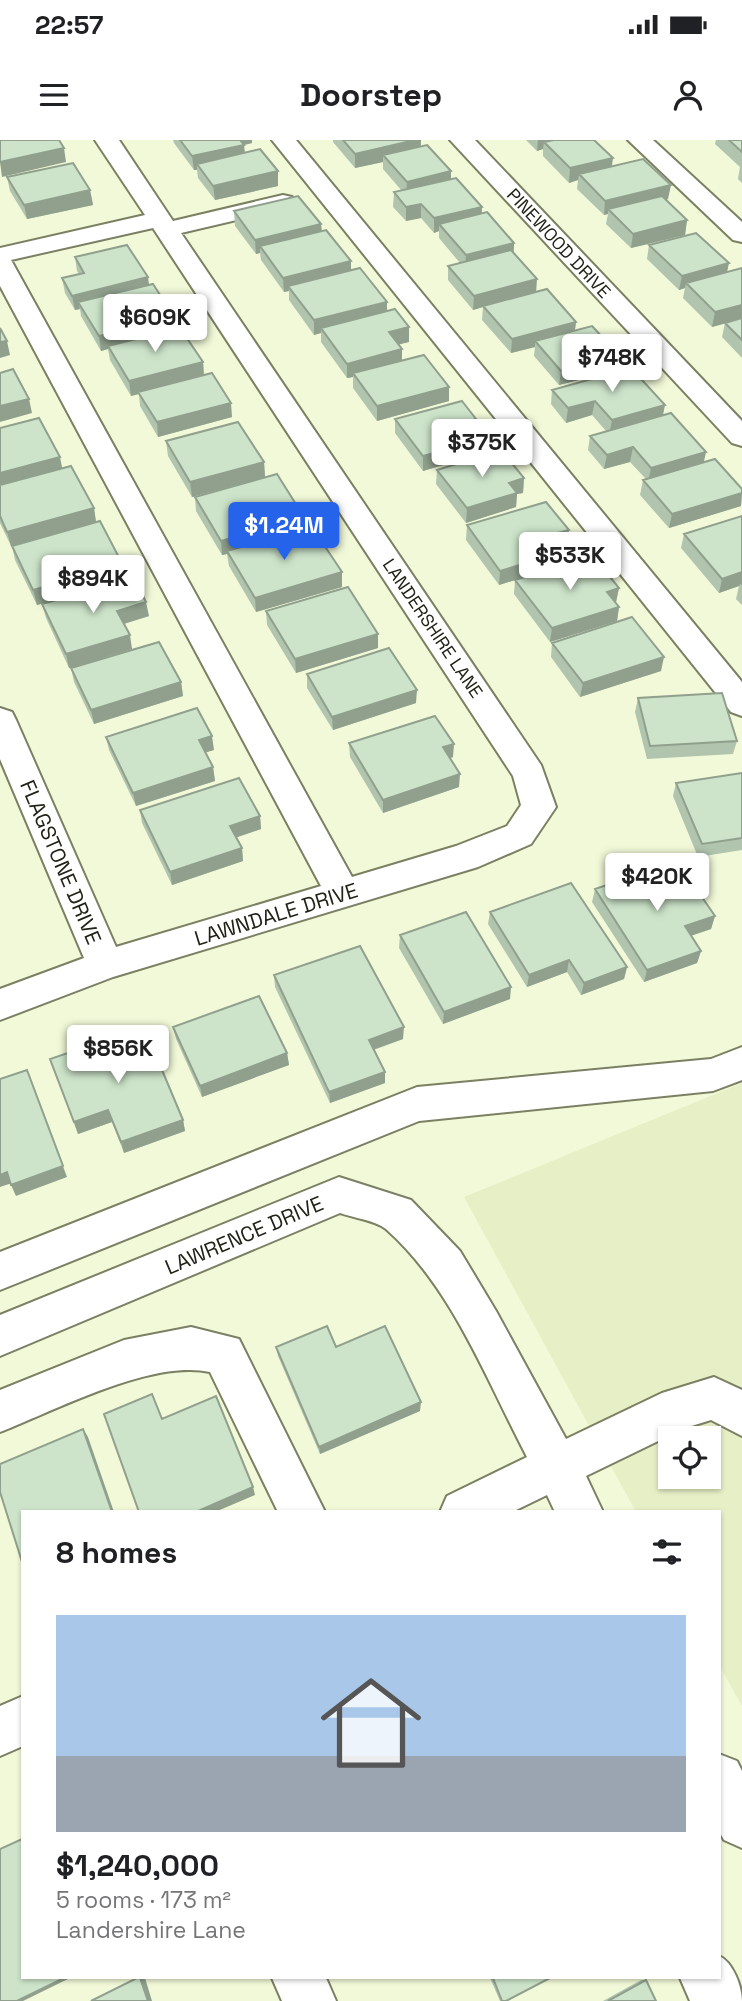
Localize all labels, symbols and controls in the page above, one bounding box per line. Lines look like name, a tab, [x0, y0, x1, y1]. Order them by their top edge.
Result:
text: 22:57	[35, 8, 103, 42]
text: Doorstep	[300, 75, 442, 115]
icon: menu	[35, 76, 73, 114]
icon: person	[669, 76, 707, 114]
street label: PINEWOOD DRIVE	[502, 183, 616, 303]
pin: $609K	[106, 294, 204, 354]
text: $609K	[119, 302, 191, 332]
pin: $748K	[563, 334, 661, 394]
text: $748K	[578, 342, 646, 372]
pin: $375K	[433, 420, 531, 479]
text: $375K	[448, 427, 516, 457]
pin: $1.24M	[227, 502, 341, 562]
text: $1.24M	[244, 510, 324, 540]
pin: $533K	[521, 532, 619, 592]
text: $533K	[535, 540, 605, 570]
street label: LANDERSHIRE LANE	[378, 554, 488, 702]
pin: $894K	[44, 556, 142, 615]
text: $894K	[58, 563, 128, 593]
street label: FLAGSTONE DRIVE	[14, 776, 108, 948]
pin: $420K	[608, 854, 706, 913]
text: $420K	[621, 861, 693, 891]
street label: LAWNDALE DRIVE	[191, 876, 361, 952]
pin: $856K	[69, 1026, 167, 1085]
text: $856K	[83, 1033, 153, 1063]
street label: LAWRENCE DRIVE	[161, 1189, 327, 1281]
map controls	[658, 1426, 721, 1489]
button: locate	[658, 1426, 721, 1489]
text: 8 homes	[56, 1533, 177, 1572]
icon: filters	[648, 1533, 686, 1571]
icon: home	[308, 1660, 434, 1786]
text: $1,240,000	[56, 1846, 219, 1885]
text: 5 rooms · 173 m²	[56, 1885, 231, 1915]
text: Landershire Lane	[56, 1915, 246, 1945]

